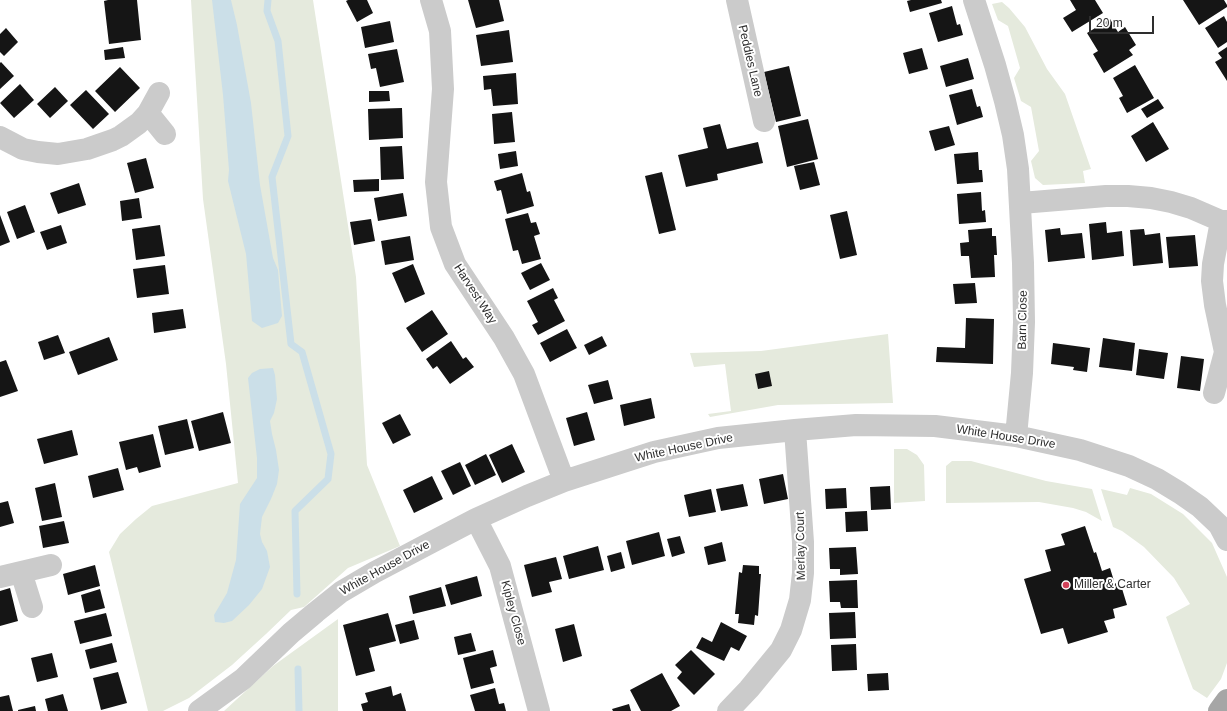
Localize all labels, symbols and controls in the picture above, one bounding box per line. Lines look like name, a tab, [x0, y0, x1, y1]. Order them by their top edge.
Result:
scale bar	[1091, 8, 1156, 34]
text: 20 m	[1096, 16, 1123, 30]
street label: Peddies Lane	[735, 24, 765, 98]
street label: Harvest Way	[450, 261, 500, 327]
street label: Barn Close	[1015, 290, 1031, 350]
street label: White House Drive	[955, 422, 1057, 452]
street label: White House Drive	[634, 431, 734, 465]
street label: Merlay Court	[793, 512, 809, 580]
street label: White House Drive	[338, 537, 432, 599]
place label: Miller & Carter	[1074, 578, 1151, 592]
street label: Kipley Close	[497, 579, 529, 647]
marker: Miller & Carter	[1061, 580, 1071, 590]

